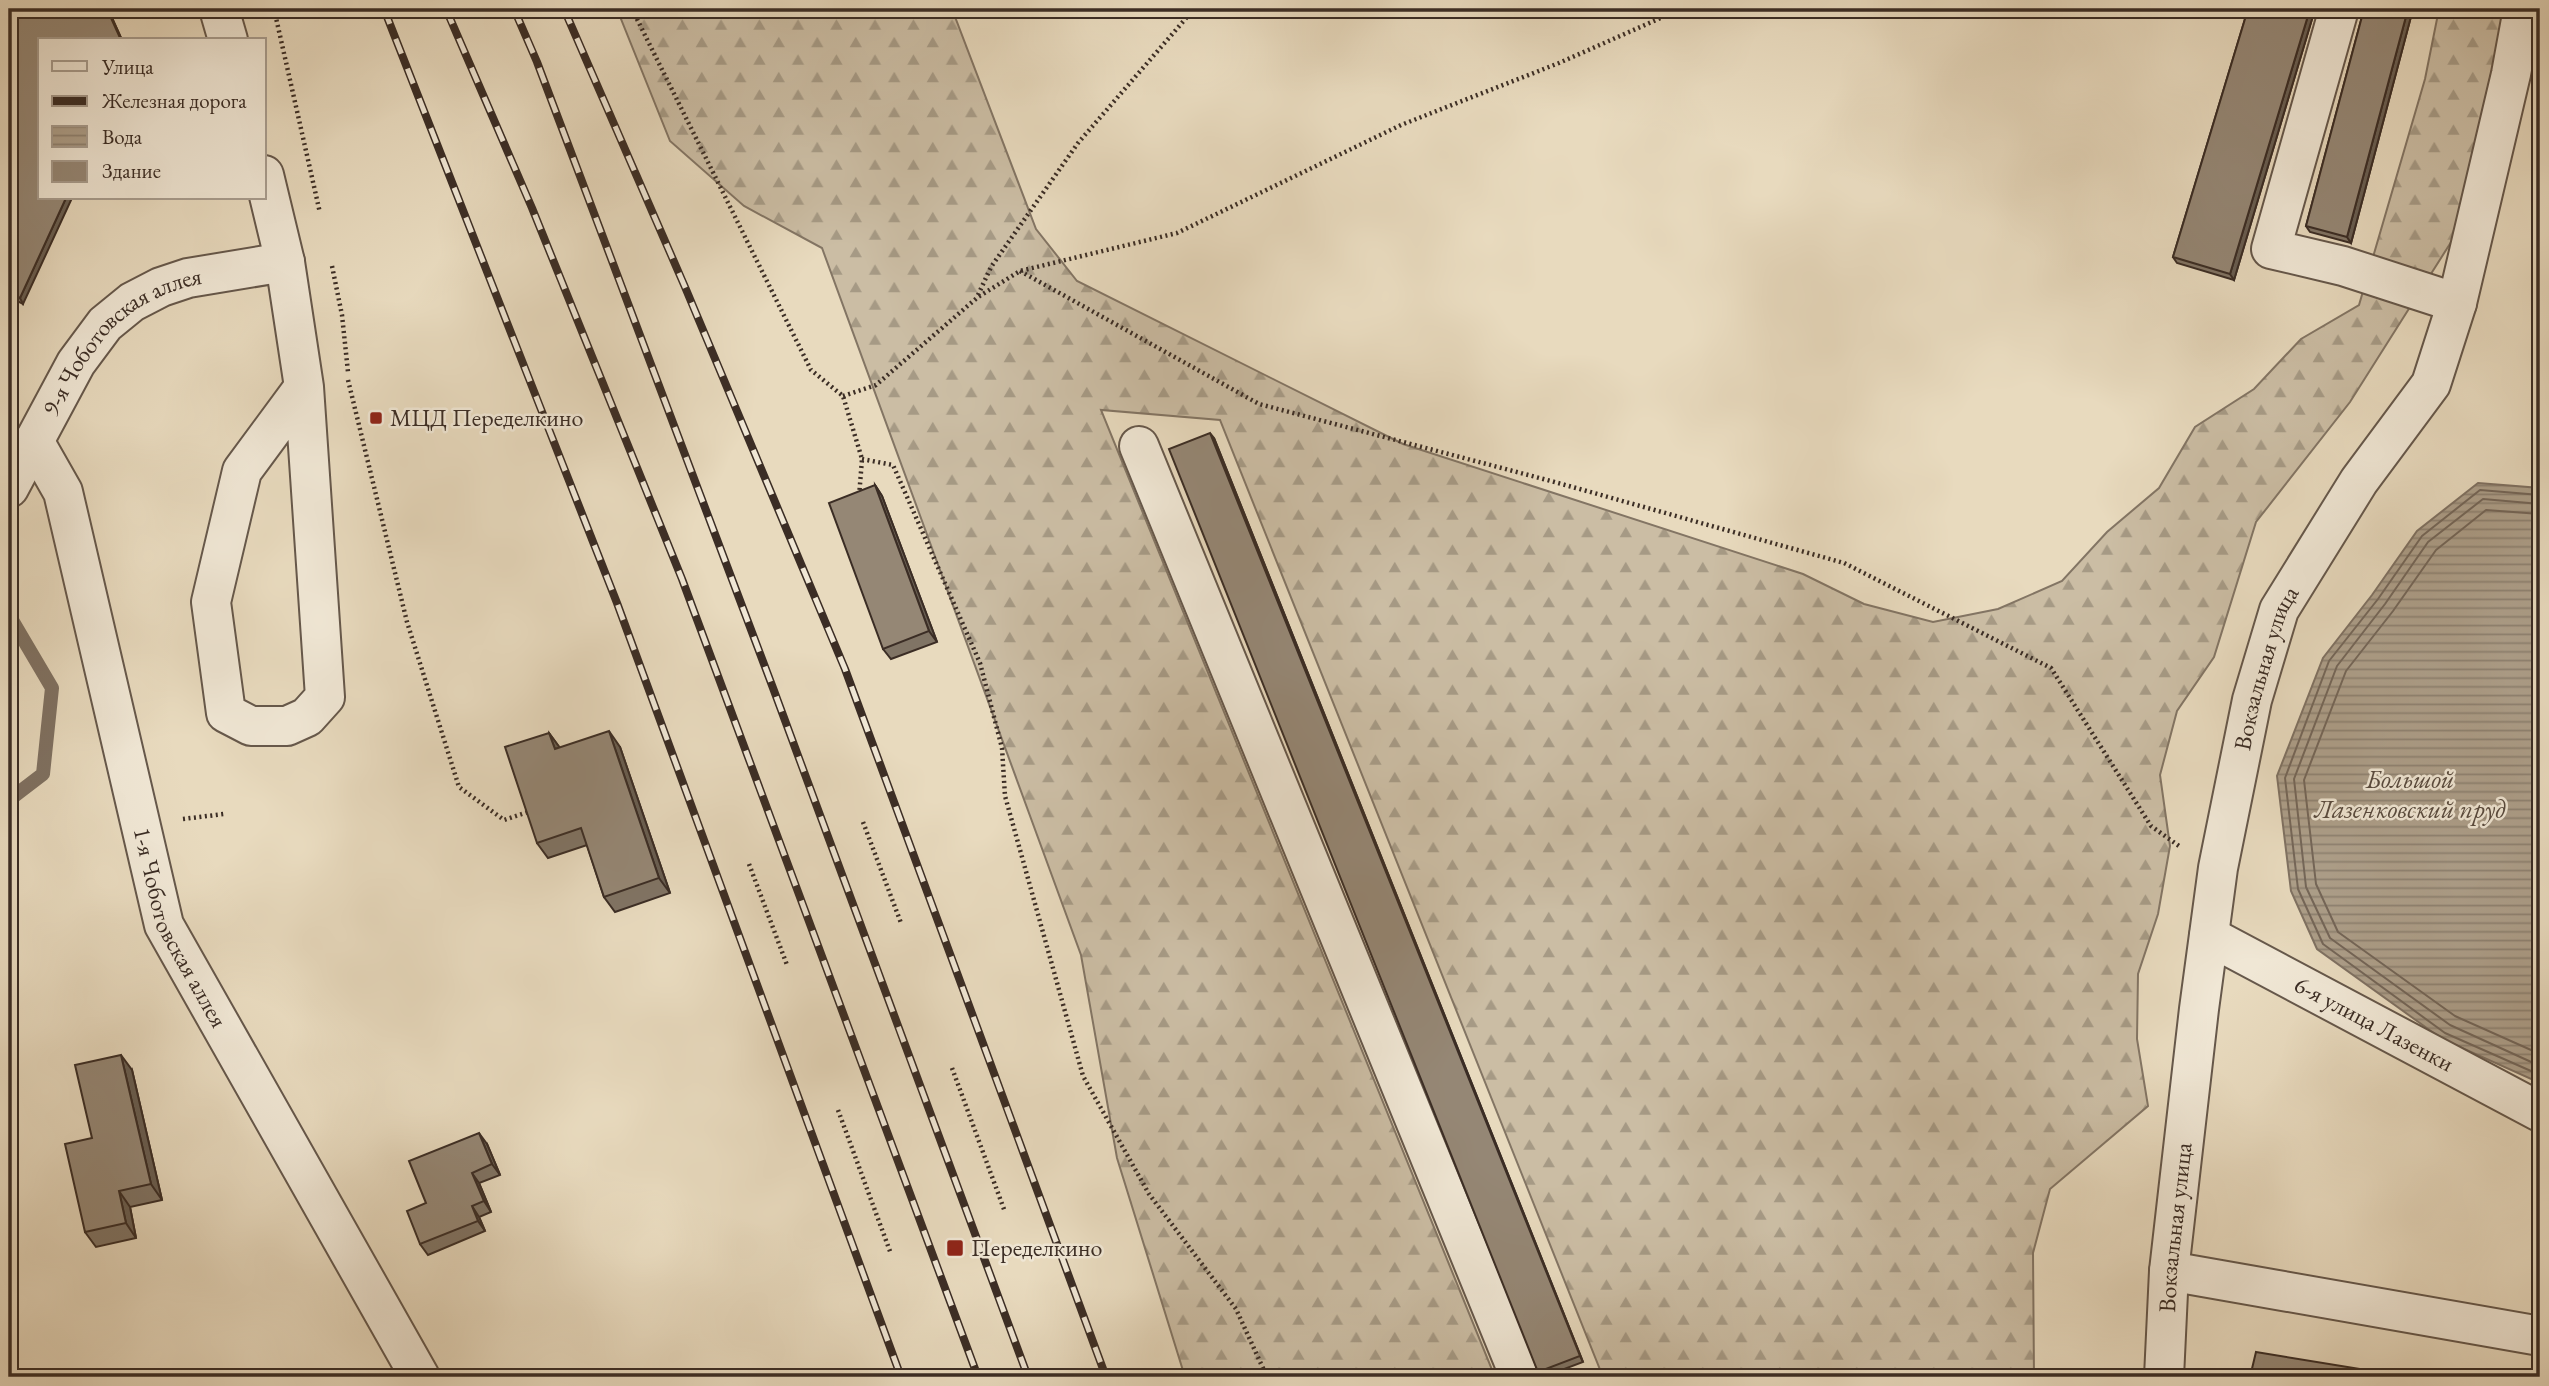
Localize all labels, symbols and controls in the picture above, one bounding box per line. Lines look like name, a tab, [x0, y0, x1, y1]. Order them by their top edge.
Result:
legend	[38, 38, 266, 200]
text: Улица	[101, 53, 154, 80]
text: Железная дорога	[101, 87, 247, 114]
text: Вода	[102, 123, 143, 150]
text: Здание	[102, 157, 161, 184]
street label: 9-я Чоботовская аллея	[35, 260, 204, 421]
place label: МЦД Переделкино	[390, 402, 584, 433]
marker: МЦД Переделкино	[368, 410, 384, 426]
street label: Вокзальная улица	[2226, 579, 2306, 753]
water label: Большой Лазенковский пруд	[2312, 762, 2506, 826]
street label: 1-я Чоботовская аллея	[127, 824, 235, 1033]
street label: 6-я улица Лазенки	[2289, 968, 2460, 1079]
street label: Вокзальная улица	[2151, 1140, 2199, 1313]
place label: Переделкино	[971, 1232, 1103, 1263]
marker: Переделкино	[945, 1238, 965, 1258]

